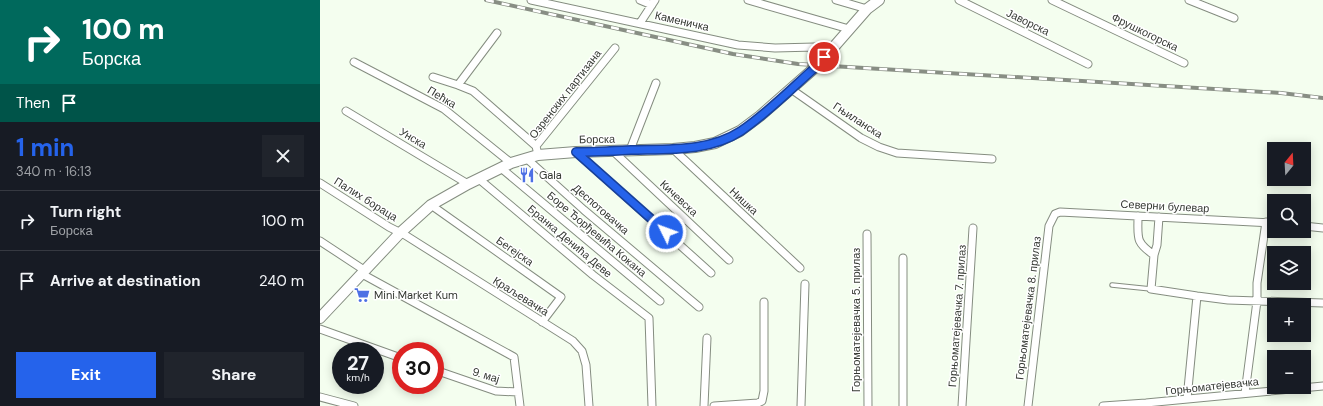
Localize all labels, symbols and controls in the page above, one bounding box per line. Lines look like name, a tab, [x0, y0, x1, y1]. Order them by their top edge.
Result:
street label: Јаворска	[1004, 6, 1053, 39]
street label: Каменичка	[653, 8, 711, 34]
street label: Фрушкогорска	[1109, 10, 1181, 55]
text: 100 m	[82, 11, 165, 48]
icon: right	[16, 16, 68, 68]
pin	[807, 40, 841, 74]
street label: Озренских партизана	[526, 46, 605, 141]
icon: arrive	[813, 46, 835, 68]
text: Борска	[82, 47, 141, 71]
street label: Пећка	[425, 83, 460, 112]
icon: arrive	[58, 92, 80, 114]
text: Then	[16, 93, 50, 113]
street label: Гњиланска	[831, 99, 886, 142]
street label: Унска	[397, 124, 430, 152]
text: 1 min	[16, 132, 74, 163]
street label: Борска	[579, 132, 616, 146]
button: close	[262, 135, 304, 177]
north arrow	[1267, 142, 1311, 186]
map controls	[1267, 142, 1311, 394]
text: 340 m · 16:13	[16, 163, 92, 180]
restaurant icon: Gala	[518, 166, 536, 184]
place label: Gala	[539, 168, 562, 182]
street label: Палих бораца	[332, 174, 401, 225]
street label: Кичевска	[657, 177, 702, 220]
street label: Деспотовачка	[570, 181, 633, 238]
street label: Нишка	[727, 184, 762, 218]
street label: Боре Ђорђевића Кокана	[544, 188, 650, 280]
button: search	[1267, 194, 1311, 238]
street label: Северни булевар	[1120, 197, 1210, 215]
text: Turn right	[50, 202, 121, 222]
street label: Бранка Денића Деве	[525, 202, 615, 280]
icon: right	[16, 210, 38, 232]
text: 100 m	[261, 211, 304, 231]
position arrow	[645, 211, 687, 253]
text: Борска	[50, 222, 93, 239]
street label: Бегејска	[494, 233, 537, 269]
street label: Горњоматејевачка 8. прилаз	[1012, 235, 1044, 381]
street label: Горњоматејевачка 7. прилаз	[945, 244, 969, 388]
button: layers	[1267, 246, 1311, 290]
street label: Горњоматејевачка 5. прилаз	[849, 248, 863, 392]
icon: arrive	[16, 270, 38, 292]
text: Arrive at destination	[50, 271, 201, 291]
text: 240 m	[259, 271, 304, 291]
street label: Краљевачка	[490, 273, 552, 319]
supermarket icon: Mini Market Kum	[353, 286, 371, 304]
place label: Mini Market Kum	[374, 288, 458, 302]
button: +	[1267, 298, 1311, 342]
speed limit sign: 30	[392, 342, 444, 394]
text: 27	[347, 350, 369, 376]
button: −	[1267, 350, 1311, 394]
button: Exit	[16, 352, 156, 398]
button: Share	[164, 352, 304, 398]
street label: 9. мај	[471, 364, 501, 386]
text: km/h	[346, 371, 370, 384]
street label: Горњоматејевачка	[1165, 374, 1260, 398]

